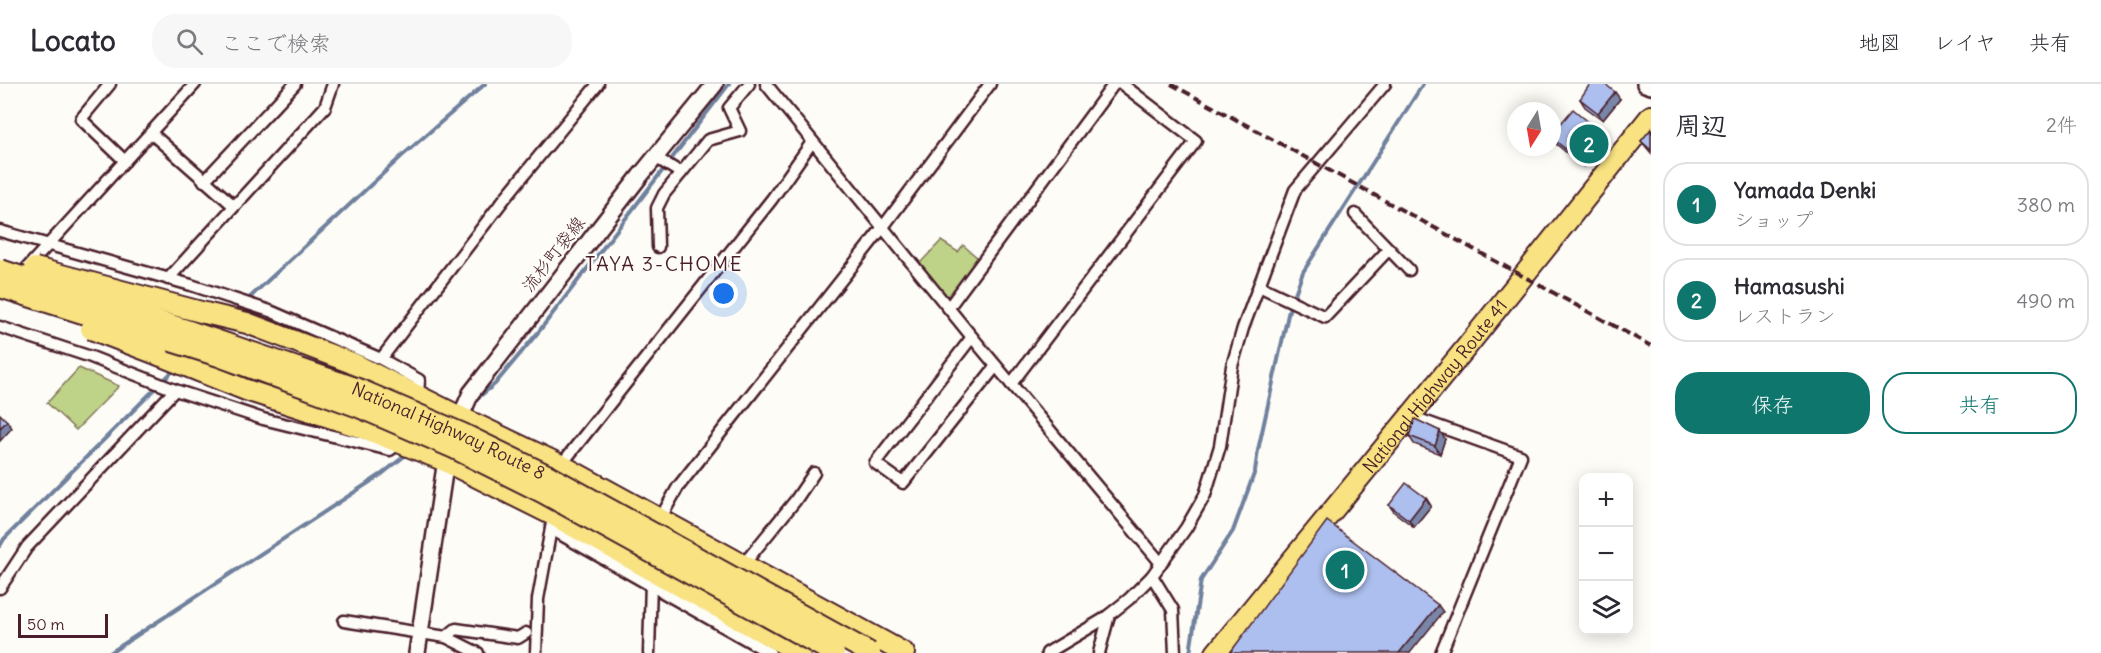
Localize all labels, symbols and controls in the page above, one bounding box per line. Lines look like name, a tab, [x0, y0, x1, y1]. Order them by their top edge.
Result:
search box	[152, 14, 572, 68]
text: Locato	[30, 23, 116, 59]
icon: search	[173, 25, 206, 58]
text: ここで検索	[221, 29, 331, 57]
text: 地図	[1859, 29, 1901, 56]
text: レイヤ	[1934, 29, 1996, 56]
text: 共有	[2029, 29, 2071, 56]
north arrow	[1507, 102, 1561, 156]
text: 周辺	[1675, 109, 1727, 142]
text: 2件	[2046, 112, 2077, 137]
pin: 2	[1570, 122, 1608, 166]
text: Yamada Denki	[1734, 176, 1876, 204]
text: 1	[1693, 192, 1700, 217]
text: 380 m	[2017, 192, 2075, 217]
text: ショップ	[1734, 207, 1813, 232]
street label: 流杉町袋線	[516, 211, 590, 297]
district label: TAYA 3-CHOME	[585, 251, 743, 276]
text: Hamasushi	[1734, 272, 1845, 300]
your location	[709, 279, 738, 308]
text: 2	[1691, 288, 1702, 313]
text: 490 m	[2016, 288, 2075, 313]
street label: National Highway Route 41	[1357, 294, 1512, 477]
text: レストラン	[1734, 303, 1836, 328]
button: 保存	[1675, 372, 1870, 434]
button: 共有	[1882, 372, 2077, 434]
street label: National Highway Route 8	[348, 376, 549, 484]
map controls	[1579, 473, 1633, 635]
button: +	[1579, 473, 1633, 527]
button: −	[1579, 527, 1633, 581]
pin: 1	[1326, 548, 1364, 592]
button: layers	[1579, 581, 1633, 635]
scale bar	[18, 611, 108, 638]
text: 50 m	[27, 614, 65, 634]

